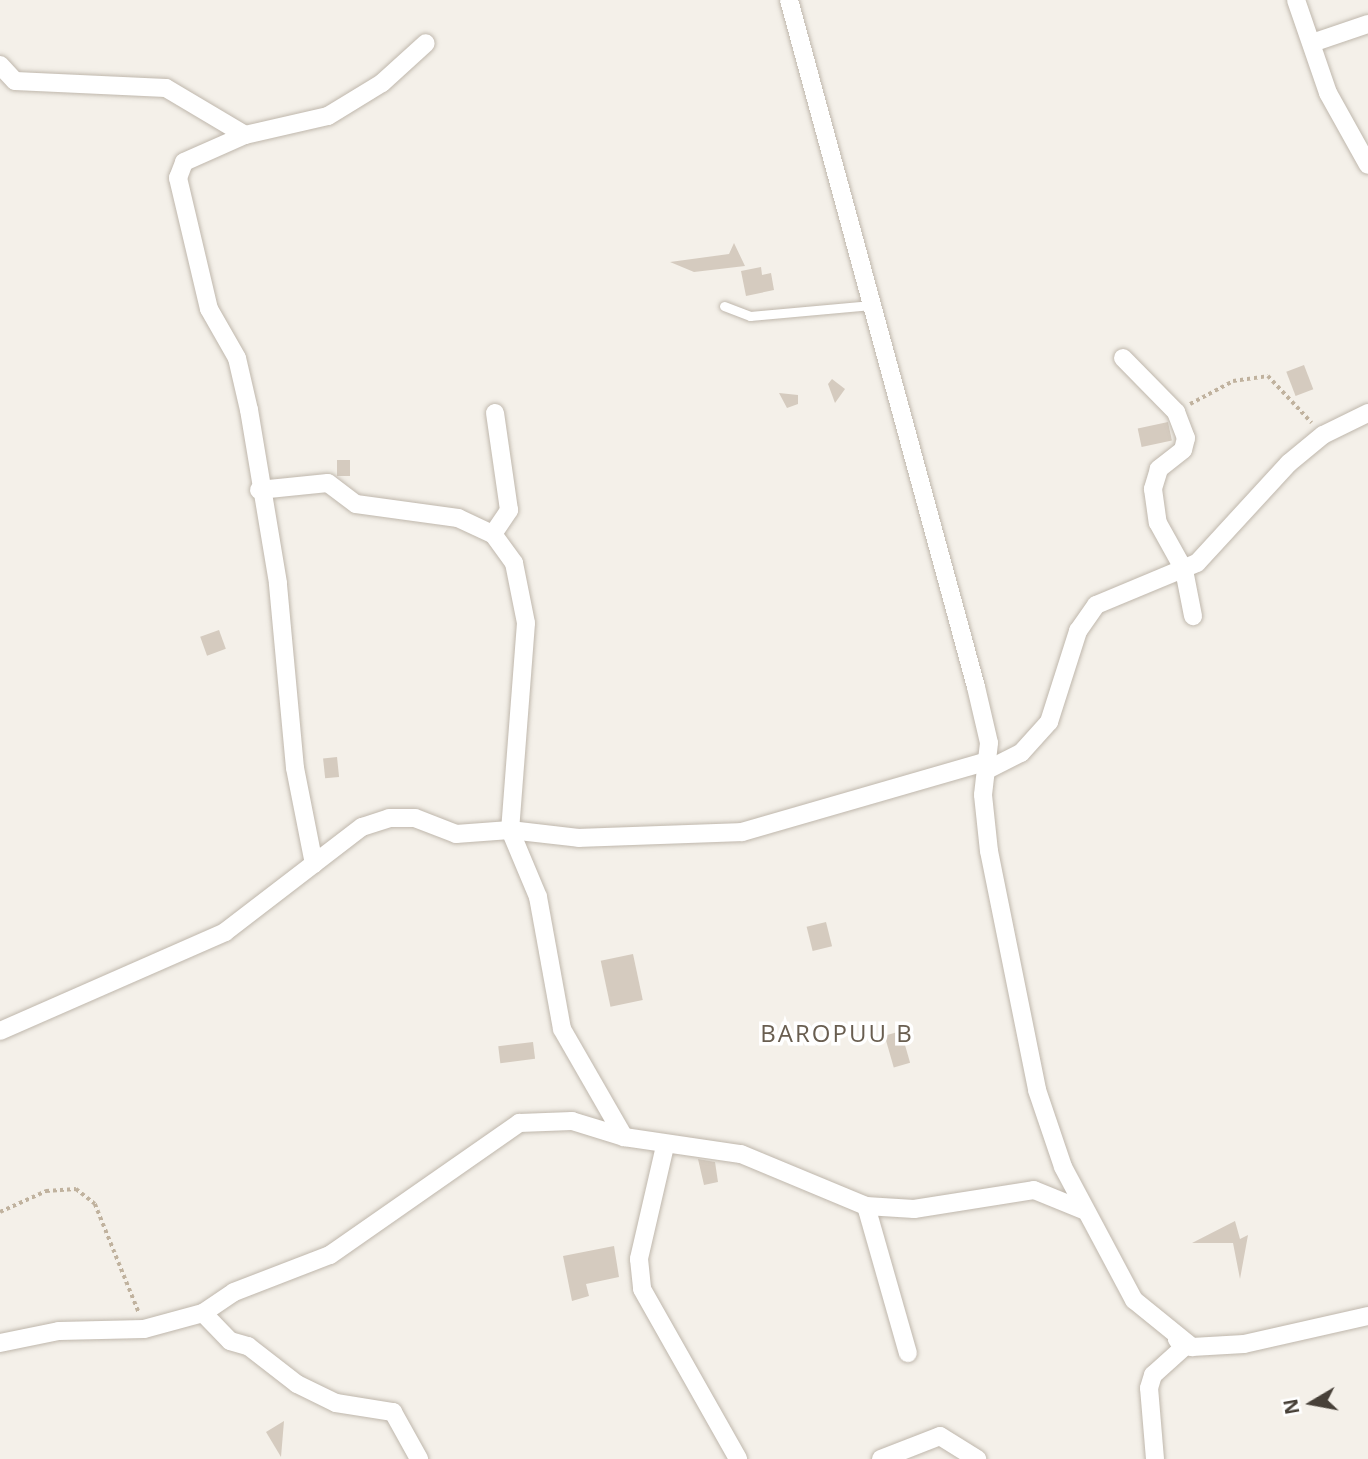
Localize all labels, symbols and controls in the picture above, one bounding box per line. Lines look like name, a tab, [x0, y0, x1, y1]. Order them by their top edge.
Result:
district label: BAROPUU B	[761, 1019, 913, 1047]
north arrow	[1277, 1368, 1347, 1438]
text: N	[1277, 1397, 1305, 1417]

